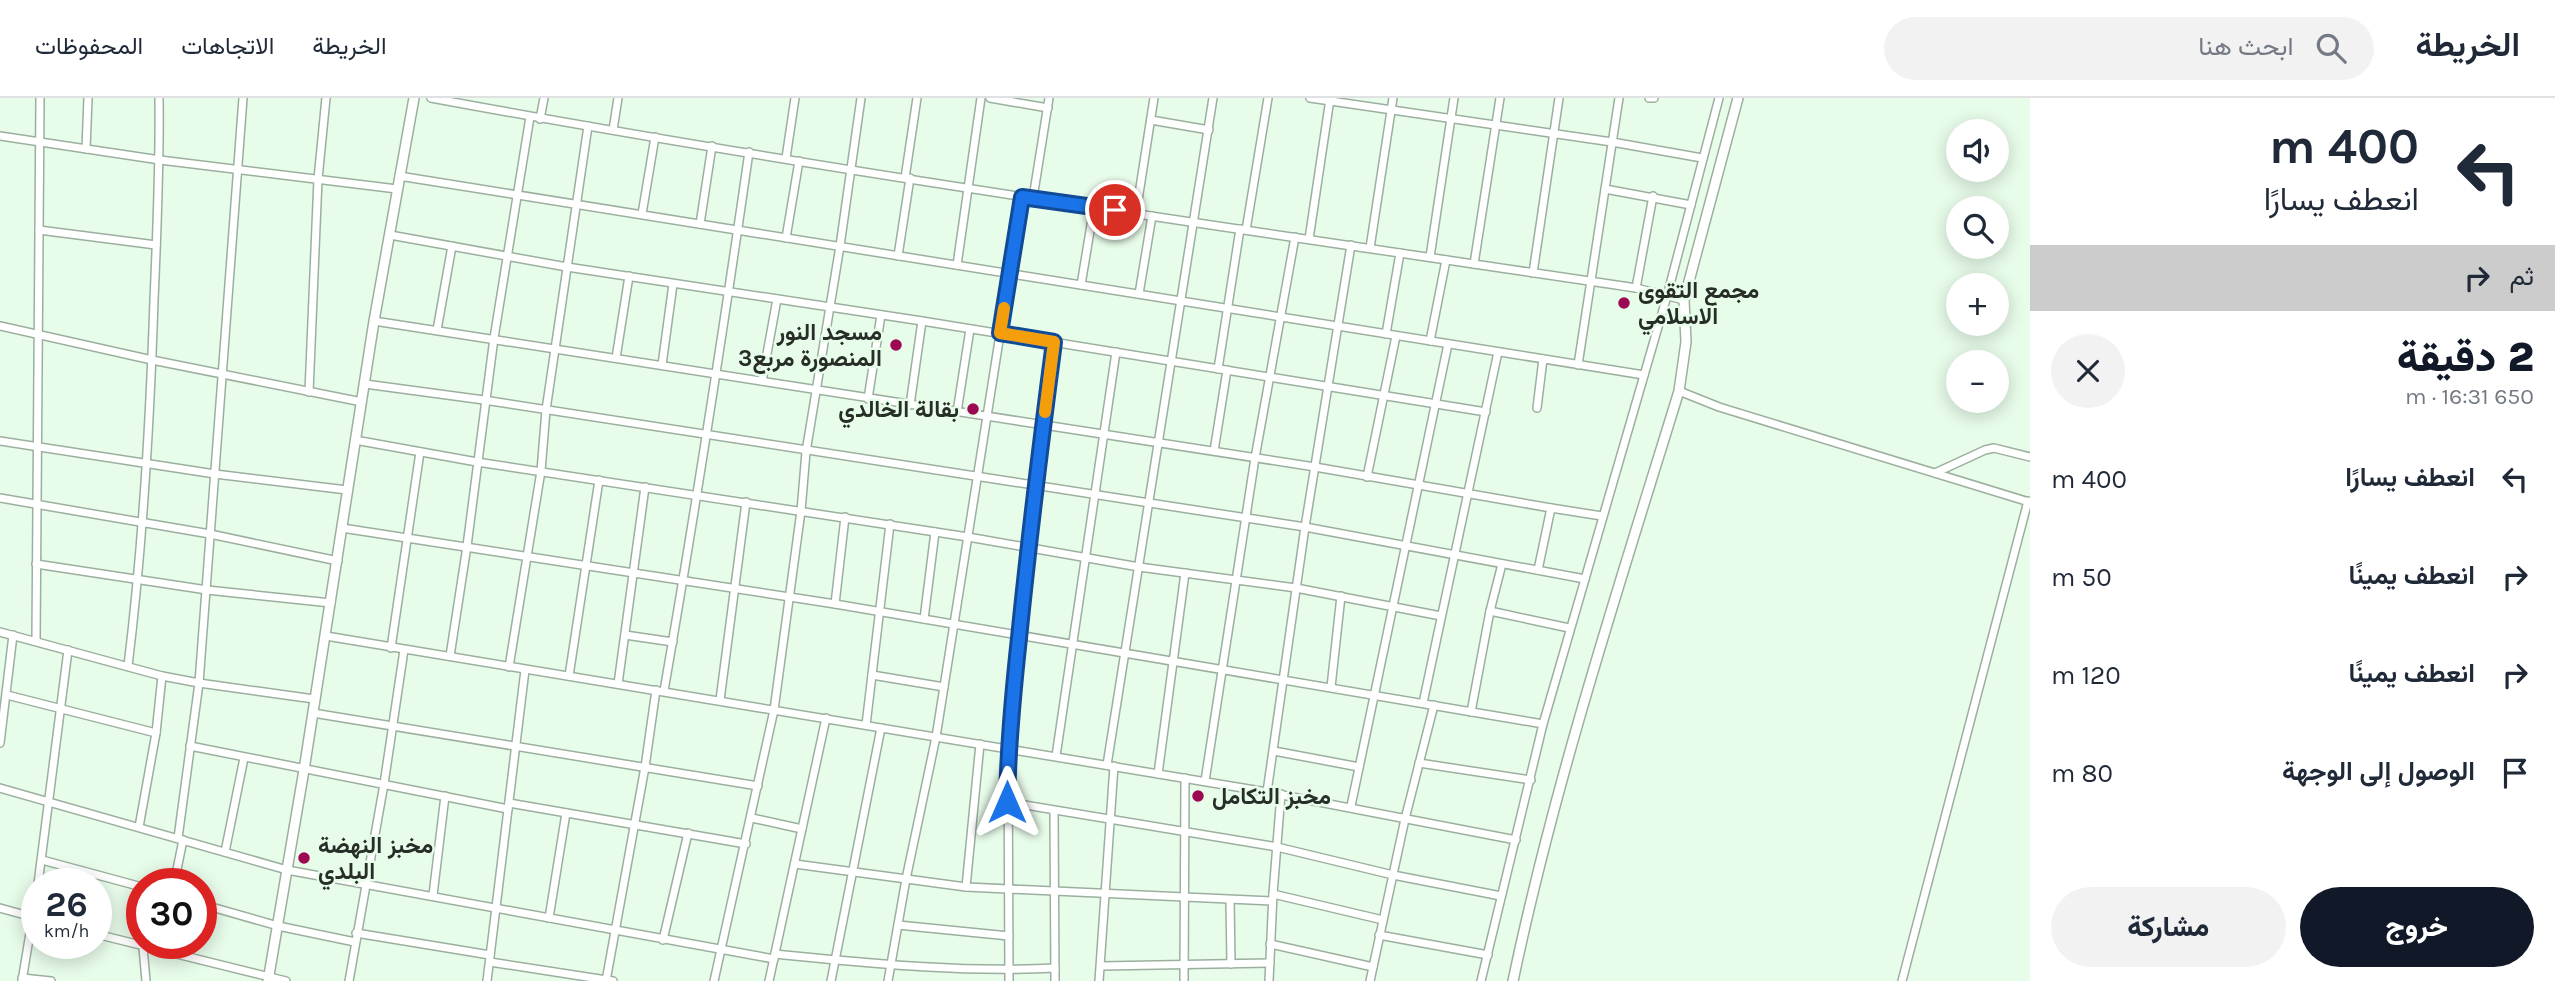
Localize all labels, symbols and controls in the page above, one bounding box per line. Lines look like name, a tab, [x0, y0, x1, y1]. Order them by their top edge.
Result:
search box	[1884, 17, 2374, 80]
text: الخريطة	[2416, 26, 2520, 64]
icon: search	[2312, 29, 2350, 67]
text: ابحث هنا	[2198, 31, 2294, 62]
text: المحفوظات	[35, 32, 143, 60]
text: الاتجاهات	[181, 32, 274, 60]
text: الخريطة	[312, 32, 387, 60]
text: 400 m	[2269, 118, 2419, 175]
map controls	[1946, 119, 2009, 413]
button: sound	[1946, 119, 2009, 182]
icon: left	[2443, 126, 2534, 217]
pin	[1085, 180, 1145, 240]
text: انعطف يسارًا	[2264, 181, 2419, 218]
icon: arrive	[1096, 191, 1134, 229]
button: search	[1946, 196, 2009, 259]
icon: right	[2458, 259, 2496, 297]
text: ثم	[2510, 261, 2534, 292]
button: +	[1946, 273, 2009, 336]
place label: مجمع التقوى الاسلامي	[1638, 277, 1759, 336]
marker: مجمع التقوى الاسلامي	[1616, 295, 1632, 311]
place label: مسجد النور المنصورة مربع3	[738, 319, 882, 374]
text: 2 دقيقة	[2397, 332, 2534, 382]
button: close	[2051, 334, 2125, 408]
marker: مسجد النور المنصورة مربع3	[888, 337, 904, 353]
button: −	[1946, 350, 2009, 413]
text: 650 m · 16:31	[2405, 383, 2534, 410]
place label: بقالة الخالدي	[838, 396, 959, 428]
marker: بقالة الخالدي	[965, 401, 981, 417]
icon: left	[2496, 460, 2534, 498]
text: انعطف يسارًا	[2345, 462, 2475, 493]
text: 400 m	[2051, 464, 2127, 495]
icon: right	[2496, 558, 2534, 596]
text: انعطف يمينًا	[2349, 560, 2475, 591]
text: 50 m	[2051, 562, 2112, 593]
icon: right	[2496, 656, 2534, 694]
text: انعطف يمينًا	[2349, 658, 2475, 689]
text: 120 m	[2051, 660, 2121, 691]
icon: arrive	[2496, 754, 2534, 792]
text: الوصول إلى الوجهة	[2282, 756, 2475, 787]
text: 80 m	[2051, 758, 2113, 789]
position arrow	[970, 765, 1044, 839]
place label: مخبز التكامل	[1212, 783, 1331, 811]
marker: مخبز التكامل	[1190, 788, 1206, 804]
place label: مخبز النهضة البلدي	[318, 832, 433, 890]
marker: مخبز النهضة البلدي	[296, 850, 312, 866]
speed limit sign: 30	[126, 868, 217, 959]
text: 26	[45, 884, 88, 925]
button: مشاركة	[2051, 887, 2286, 967]
button: خروج	[2300, 887, 2534, 967]
text: km/h	[44, 920, 89, 942]

